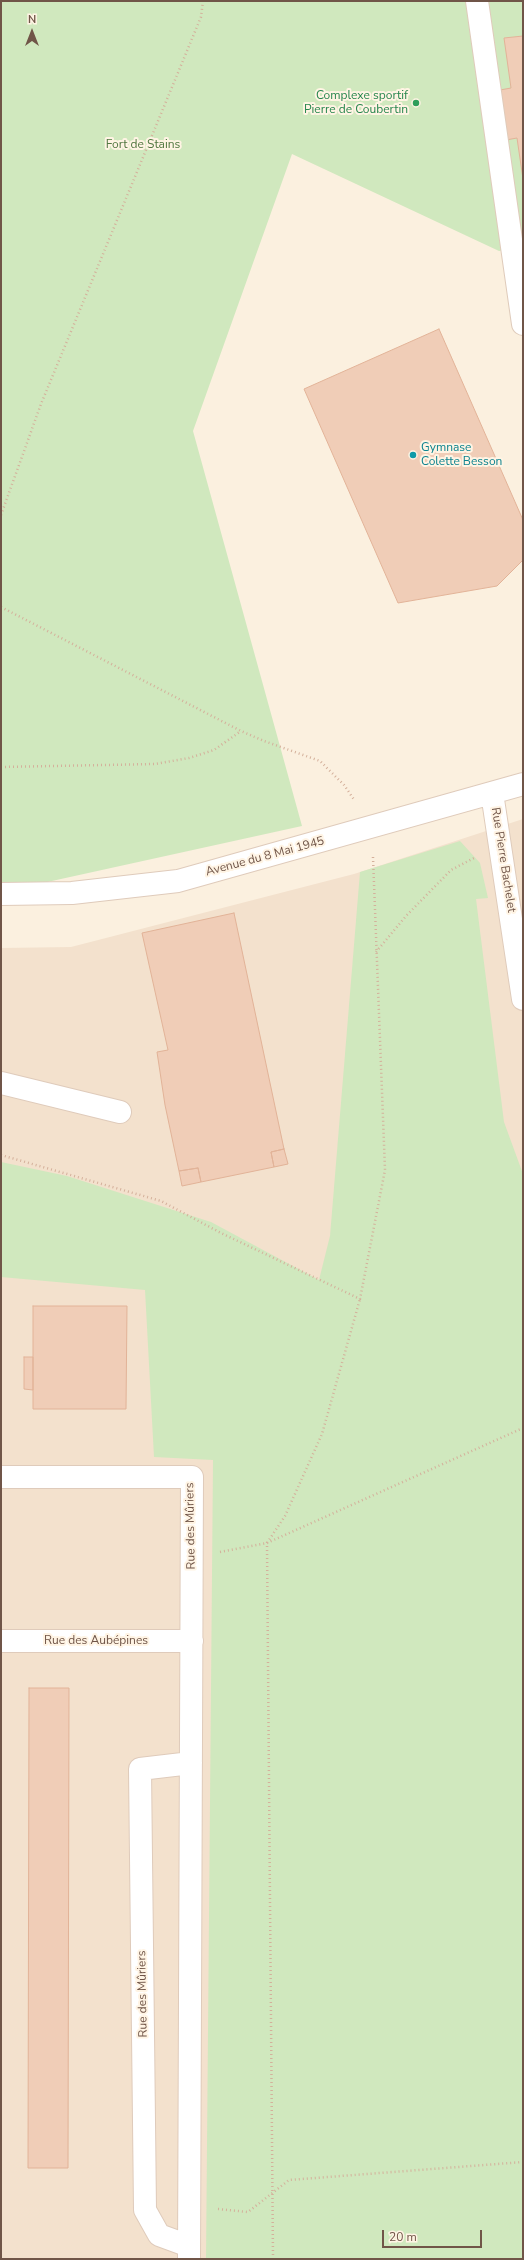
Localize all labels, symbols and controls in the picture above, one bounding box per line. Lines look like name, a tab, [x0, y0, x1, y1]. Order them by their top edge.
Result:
north arrow	[12, 12, 52, 52]
text: N	[28, 12, 36, 27]
place label: Complexe sportif Pierre de Coubertin	[304, 89, 408, 117]
marker: Complexe sportif Pierre de Coubertin	[411, 98, 421, 108]
park label: Fort de Stains	[106, 138, 180, 152]
place label: Gymnase Colette Besson	[421, 441, 502, 469]
marker: Gymnase Colette Besson	[408, 450, 418, 460]
street label: Rue Pierre Bachelet	[488, 806, 518, 914]
street label: Avenue du 8 Mai 1945	[204, 834, 326, 880]
street label: Rue des Mûriers	[183, 1482, 199, 1570]
street label: Rue des Aubépines	[44, 1634, 148, 1648]
street label: Rue des Mûriers	[135, 1950, 151, 2038]
scale bar	[384, 2222, 484, 2248]
text: 20 m	[389, 2229, 417, 2245]

